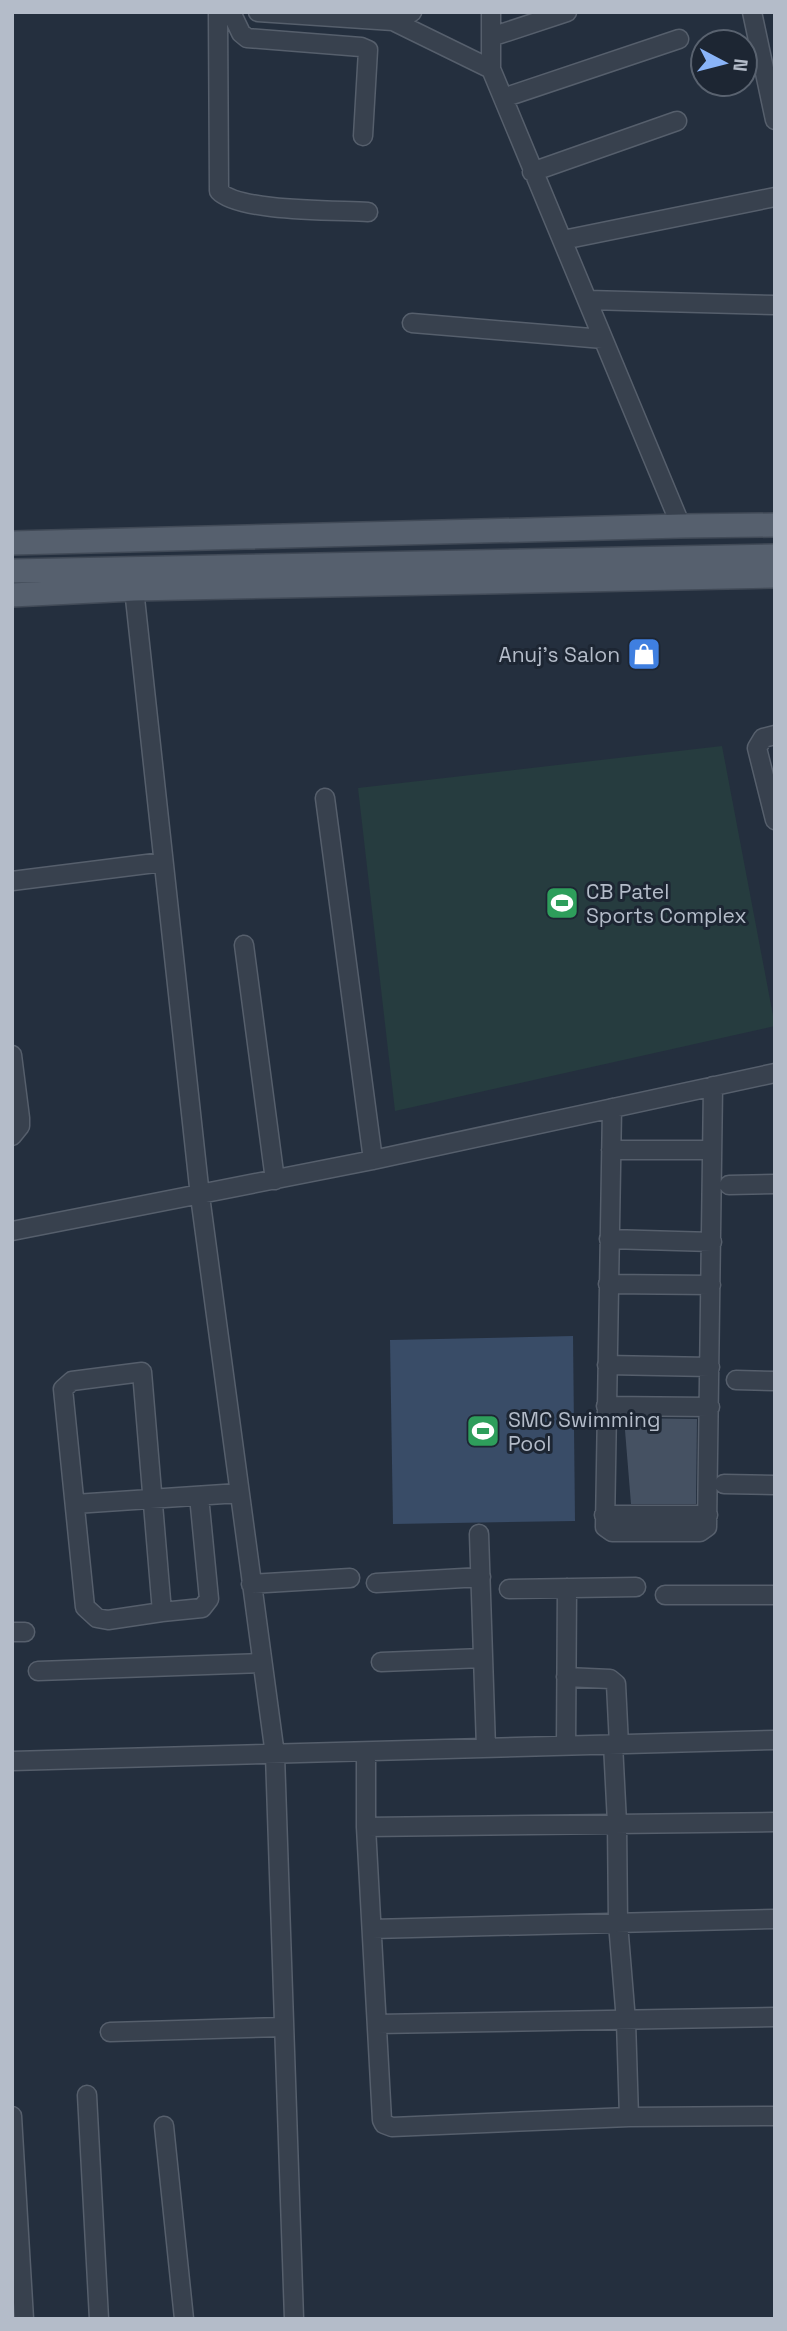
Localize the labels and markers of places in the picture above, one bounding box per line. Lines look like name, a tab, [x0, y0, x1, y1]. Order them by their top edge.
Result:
shop icon: Anuj's Salon	[625, 635, 663, 673]
place label: Anuj's Salon	[498, 641, 620, 668]
place label: CB Patel Sports Complex	[586, 878, 747, 929]
sports icon: CB Patel Sports Complex	[543, 884, 581, 922]
place label: SMC Swimming Pool	[508, 1406, 660, 1457]
sports icon: SMC Swimming Pool	[464, 1412, 502, 1450]

